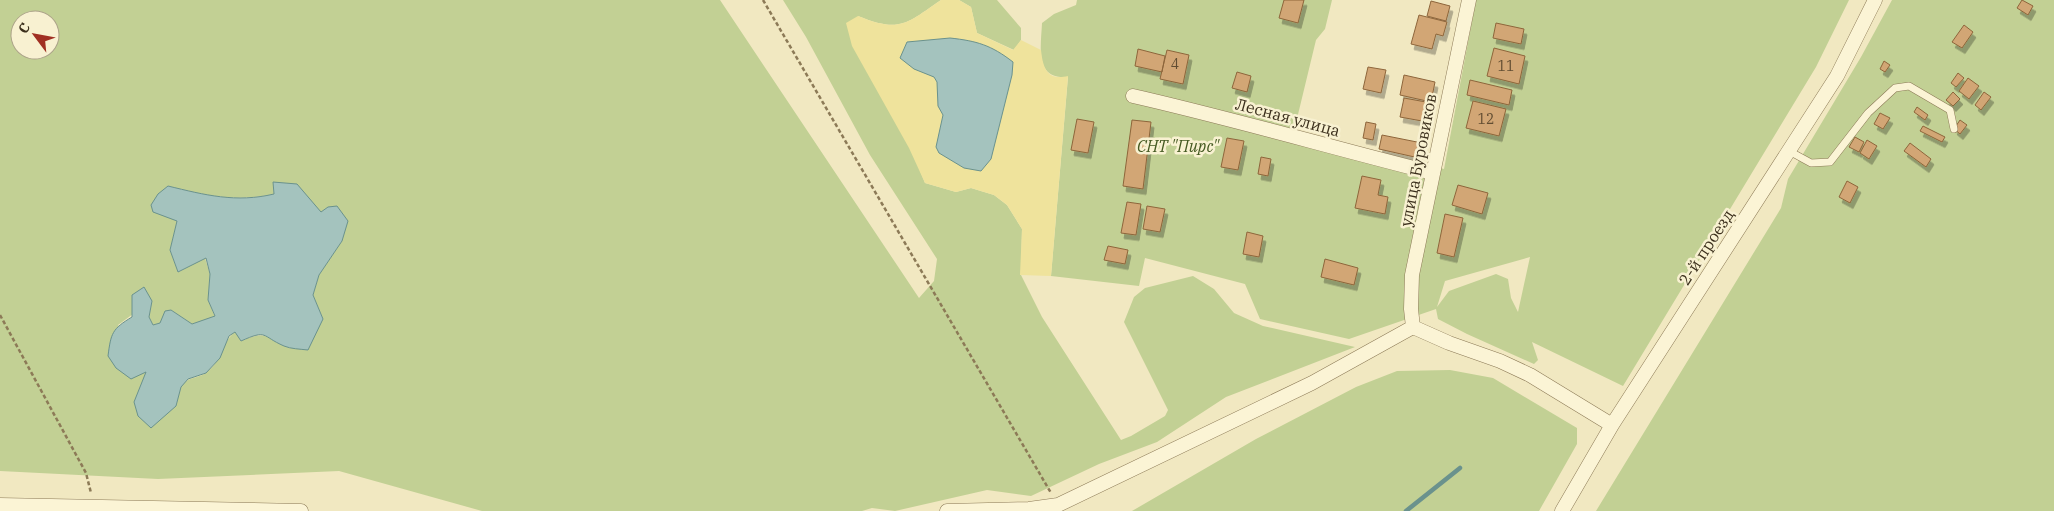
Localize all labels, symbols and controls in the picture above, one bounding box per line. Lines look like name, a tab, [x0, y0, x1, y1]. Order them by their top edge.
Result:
north arrow	[10, 10, 60, 60]
text: С	[14, 19, 34, 37]
house number: 4	[1171, 55, 1179, 73]
house number: 11	[1498, 57, 1514, 75]
street label: улица Буровиков	[1395, 92, 1441, 228]
street label: Лесная улица	[1234, 93, 1343, 141]
house number: 12	[1478, 110, 1494, 128]
park label: СНТ "Пирс"	[1137, 136, 1221, 156]
street label: 2-й проезд	[1674, 205, 1738, 289]

